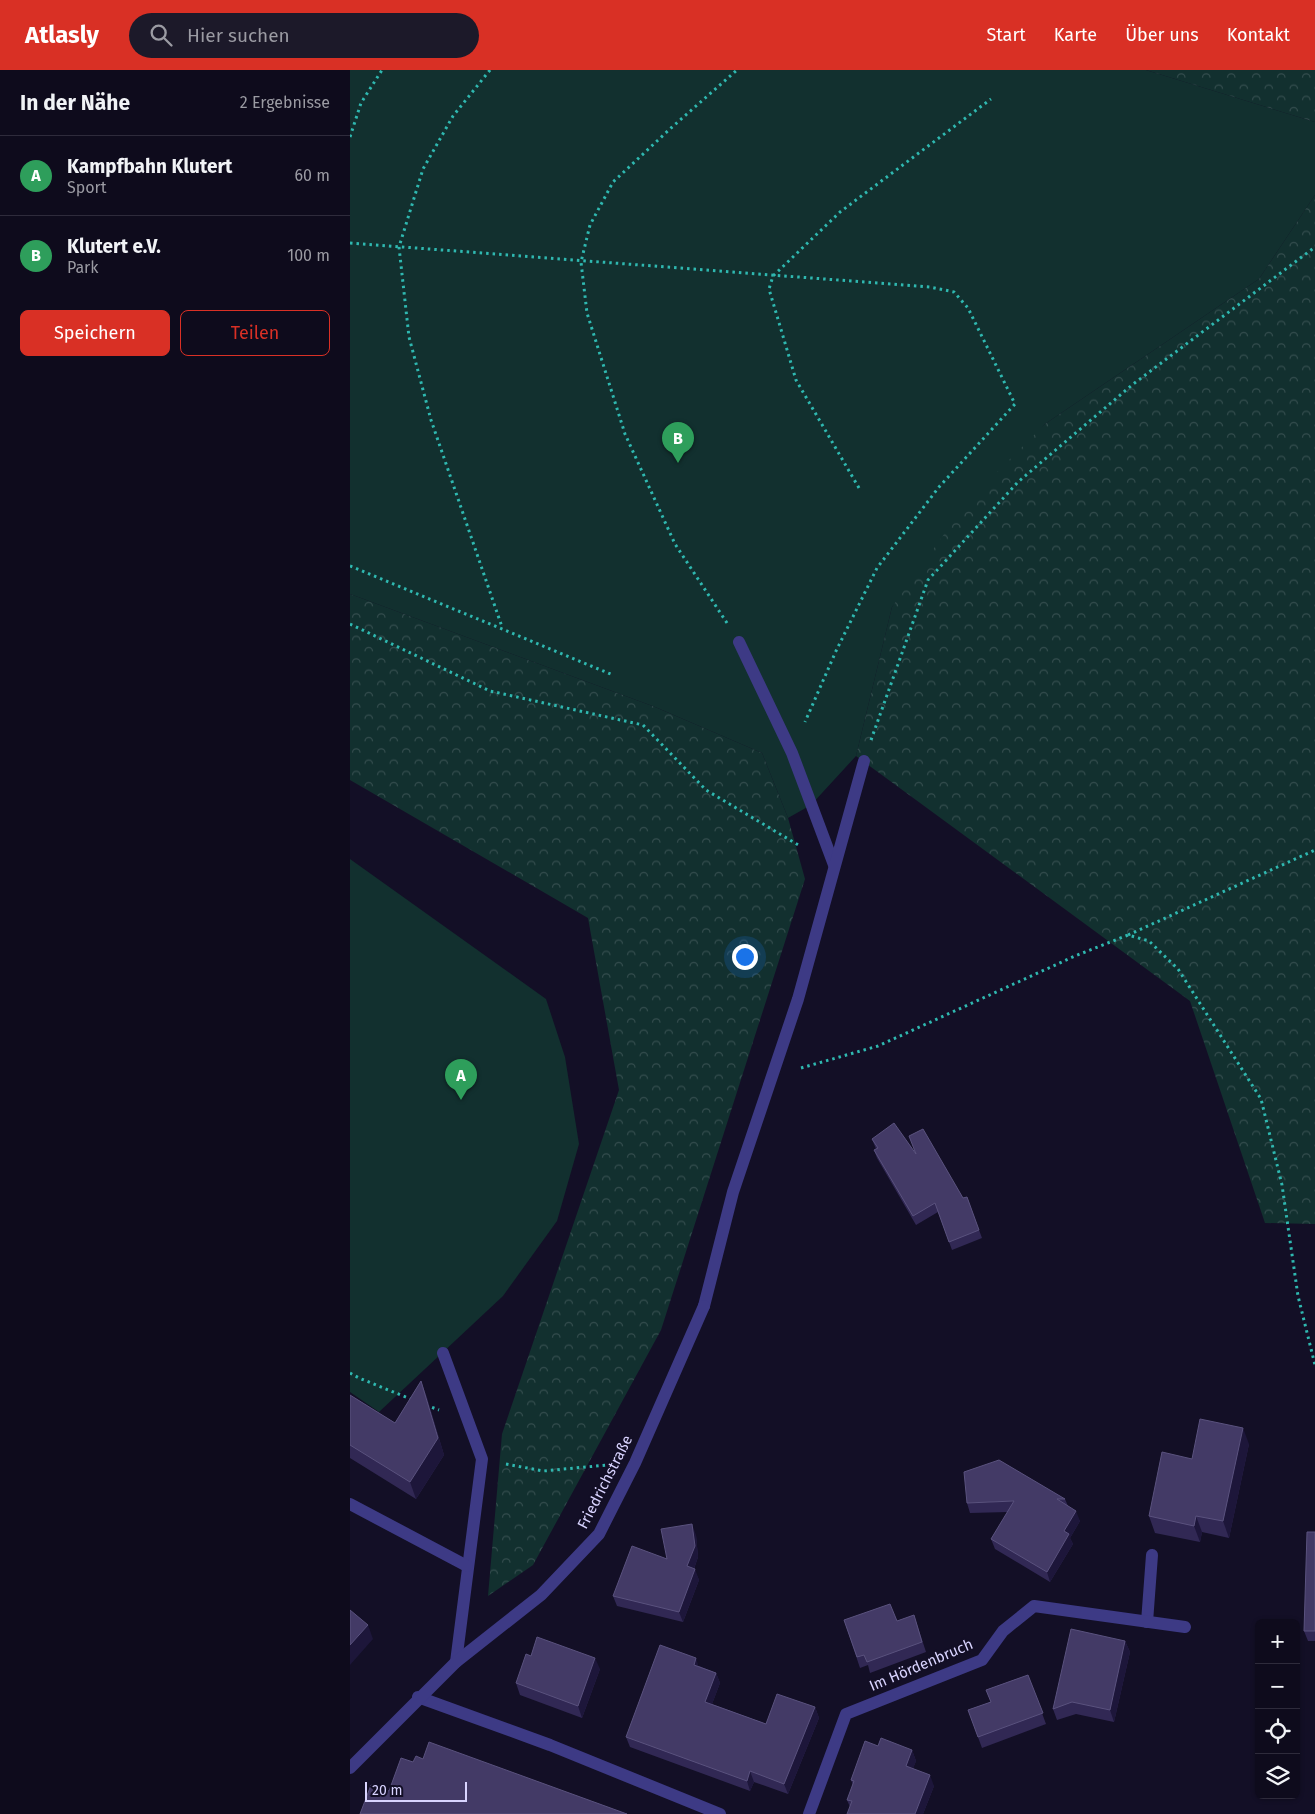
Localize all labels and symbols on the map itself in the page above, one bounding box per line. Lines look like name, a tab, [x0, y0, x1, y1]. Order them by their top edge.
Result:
pin: B	[662, 422, 694, 463]
your location	[732, 944, 758, 970]
pin: A	[445, 1059, 477, 1100]
street label: Friedrichstraße	[574, 1432, 636, 1532]
street label: Im Hördenbruch	[866, 1635, 976, 1695]
scale bar	[365, 1779, 468, 1802]

